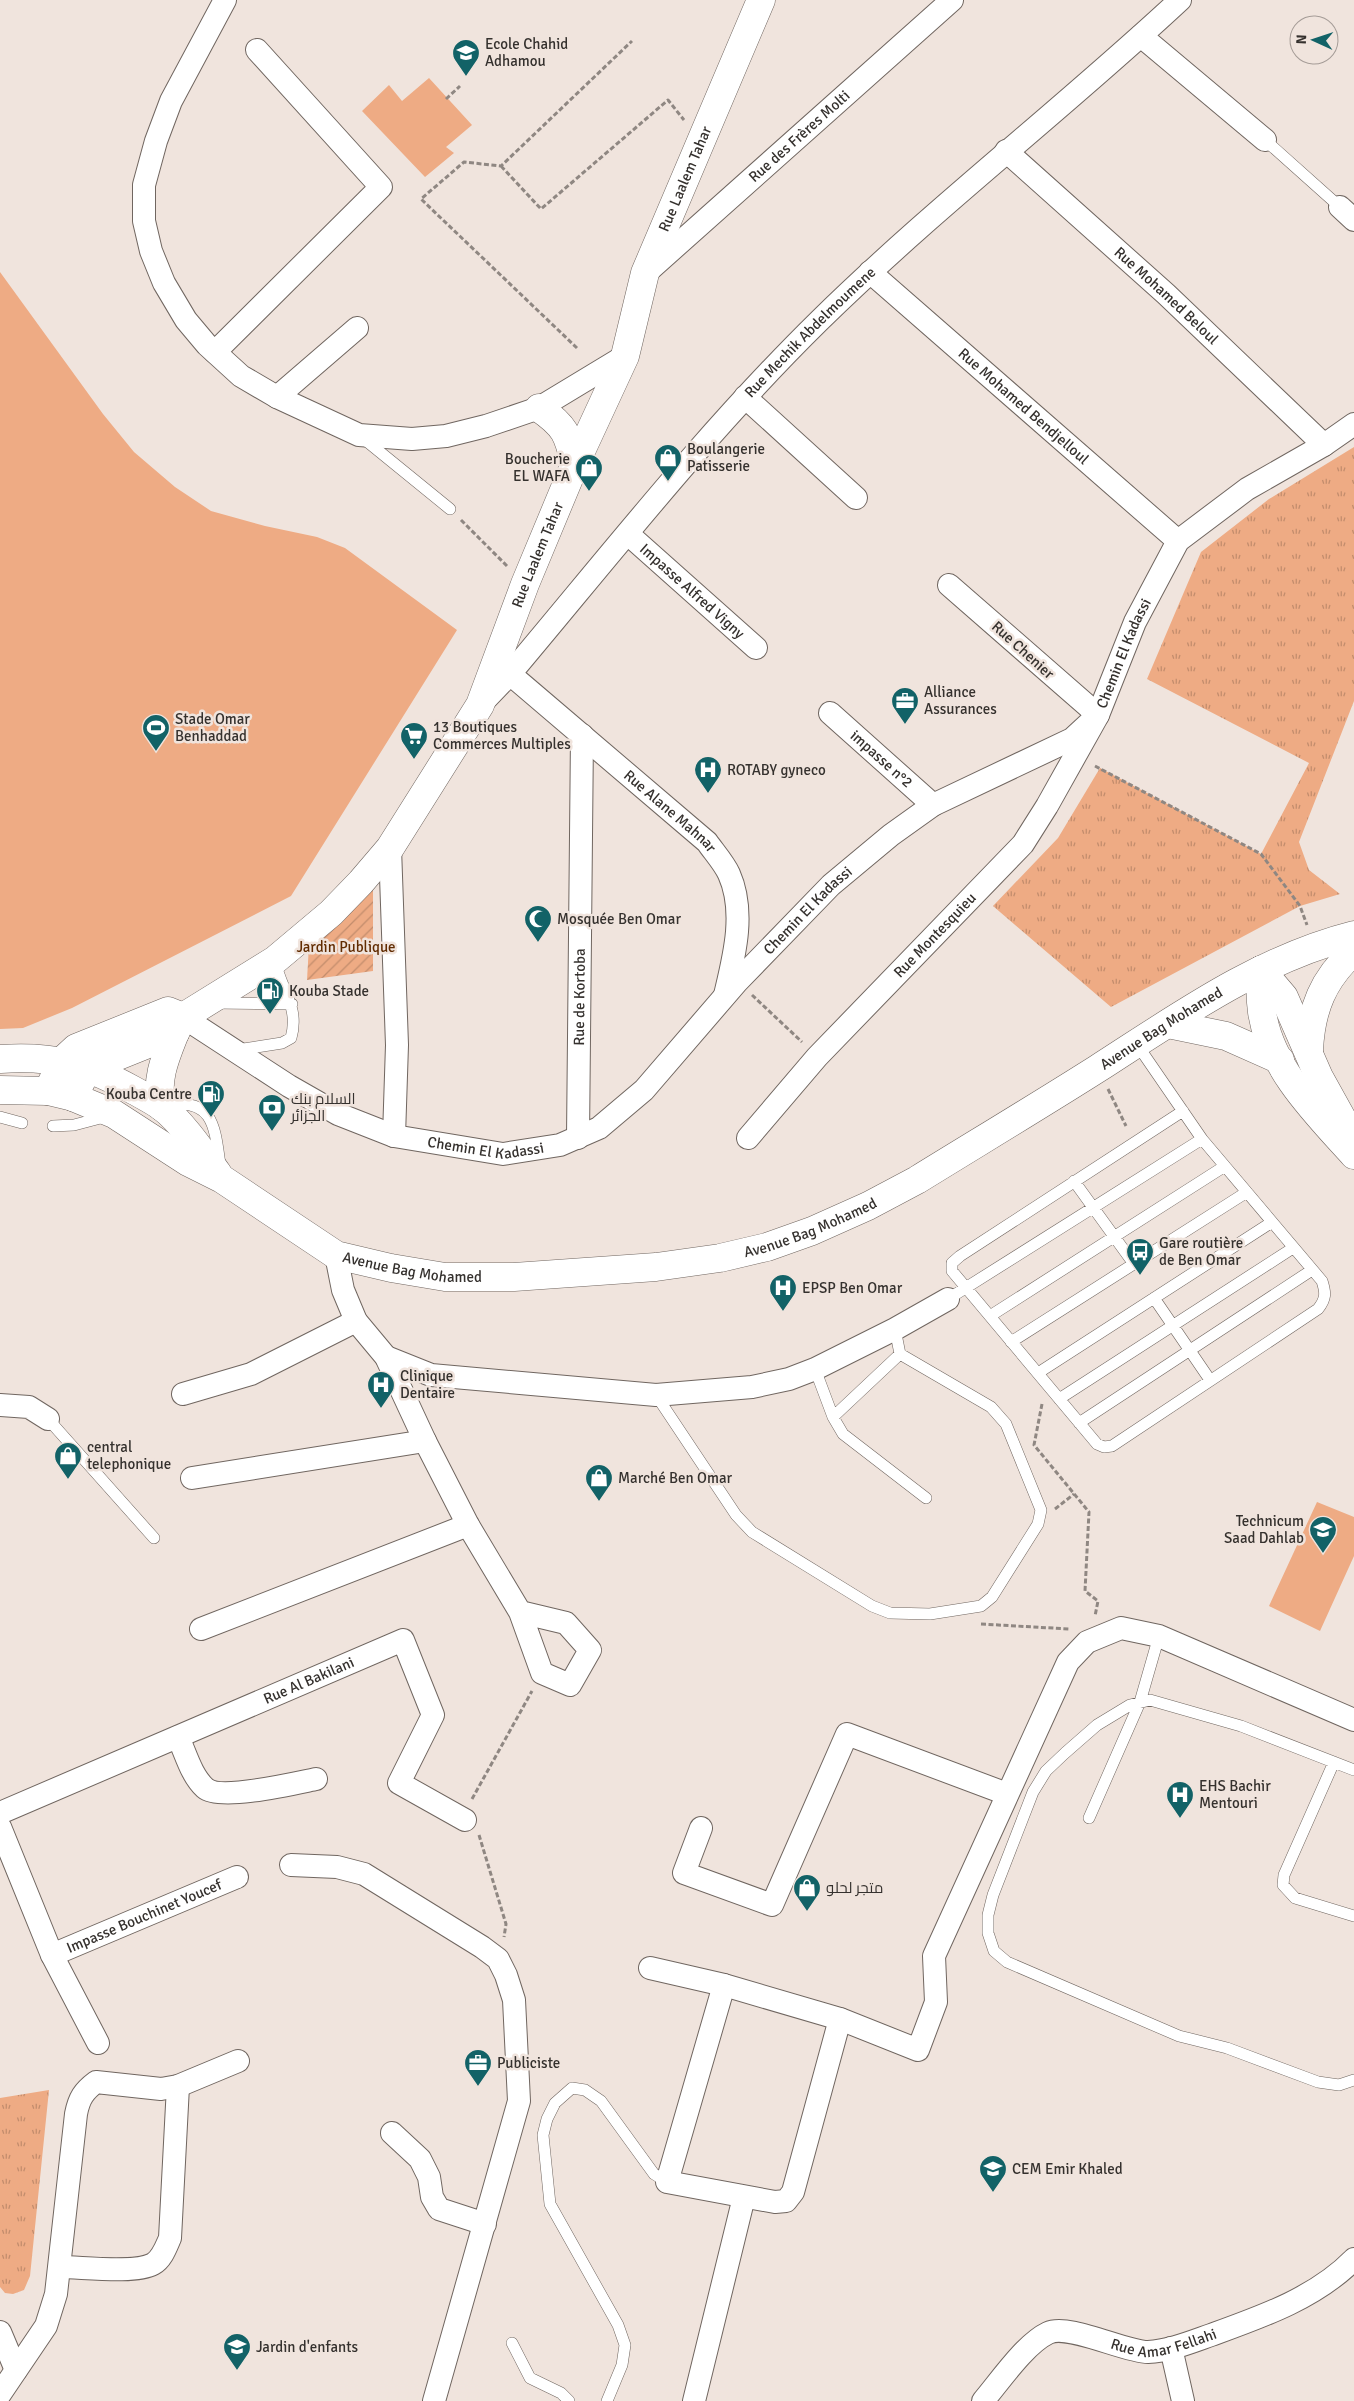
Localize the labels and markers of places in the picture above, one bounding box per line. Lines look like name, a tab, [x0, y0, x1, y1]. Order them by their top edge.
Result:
place label: Ecole Chahid Adhamou	[485, 35, 568, 70]
school or university icon: Ecole Chahid Adhamou	[451, 38, 481, 77]
place label: Boulangerie Patisserie	[687, 440, 765, 475]
shop icon: Boulangerie Patisserie	[653, 443, 683, 482]
place label: Boucherie EL WAFA	[505, 450, 570, 485]
shop icon: Boucherie EL WAFA	[574, 453, 604, 492]
place label: Alliance Assurances	[924, 683, 997, 718]
office icon: Alliance Assurances	[890, 686, 920, 725]
place label: Stade Omar Benhaddad	[175, 710, 250, 745]
sports icon: Stade Omar Benhaddad	[141, 713, 171, 752]
place label: 13 Boutiques Commerces Multiples	[433, 718, 571, 753]
supermarket icon: 13 Boutiques Commerces Multiples	[399, 721, 429, 760]
hospital icon: ROTABY gyneco	[693, 755, 723, 794]
place label: ROTABY gyneco	[727, 761, 826, 779]
mosque icon: Mosquée Ben Omar	[523, 904, 553, 943]
place label: Mosquée Ben Omar	[557, 910, 681, 928]
fuel station icon: Kouba Stade	[255, 976, 285, 1015]
place label: Kouba Stade	[289, 982, 369, 1000]
fuel station icon: Kouba Centre	[196, 1079, 226, 1118]
place label: Kouba Centre	[106, 1085, 192, 1103]
place label: السلام بنك الجزائر	[290, 1090, 356, 1125]
bank icon: السلام بنك الجزائر	[257, 1093, 287, 1132]
place label: Gare routière de Ben Omar	[1159, 1234, 1243, 1269]
bus stop icon: Gare routière de Ben Omar	[1125, 1237, 1155, 1276]
hospital icon: EPSP Ben Omar	[768, 1273, 798, 1312]
place label: EPSP Ben Omar	[802, 1279, 903, 1297]
place label: Clinique Dentaire	[400, 1367, 455, 1402]
hospital icon: Clinique Dentaire	[366, 1370, 396, 1409]
place label: central telephonique	[87, 1438, 171, 1473]
shop icon: central telephonique	[53, 1441, 83, 1480]
shop icon: Marché Ben Omar	[584, 1463, 614, 1502]
place label: Marché Ben Omar	[618, 1469, 732, 1487]
place label: Technicum Saad Dahlab	[1224, 1512, 1304, 1547]
school or university icon: Technicum Saad Dahlab	[1308, 1515, 1338, 1554]
place label: EHS Bachir Mentouri	[1199, 1777, 1271, 1812]
hospital icon: EHS Bachir Mentouri	[1165, 1780, 1195, 1819]
shop icon: متجر لحلو	[792, 1873, 822, 1912]
place label: متجر لحلو	[826, 1879, 883, 1897]
office icon: Publiciste	[463, 2048, 493, 2087]
place label: Publiciste	[497, 2054, 560, 2072]
school or university icon: CEM Emir Khaled	[978, 2154, 1008, 2193]
place label: CEM Emir Khaled	[1012, 2160, 1123, 2178]
school or university icon: Jardin d'enfants	[222, 2332, 252, 2371]
place label: Jardin d'enfants	[256, 2338, 359, 2356]

